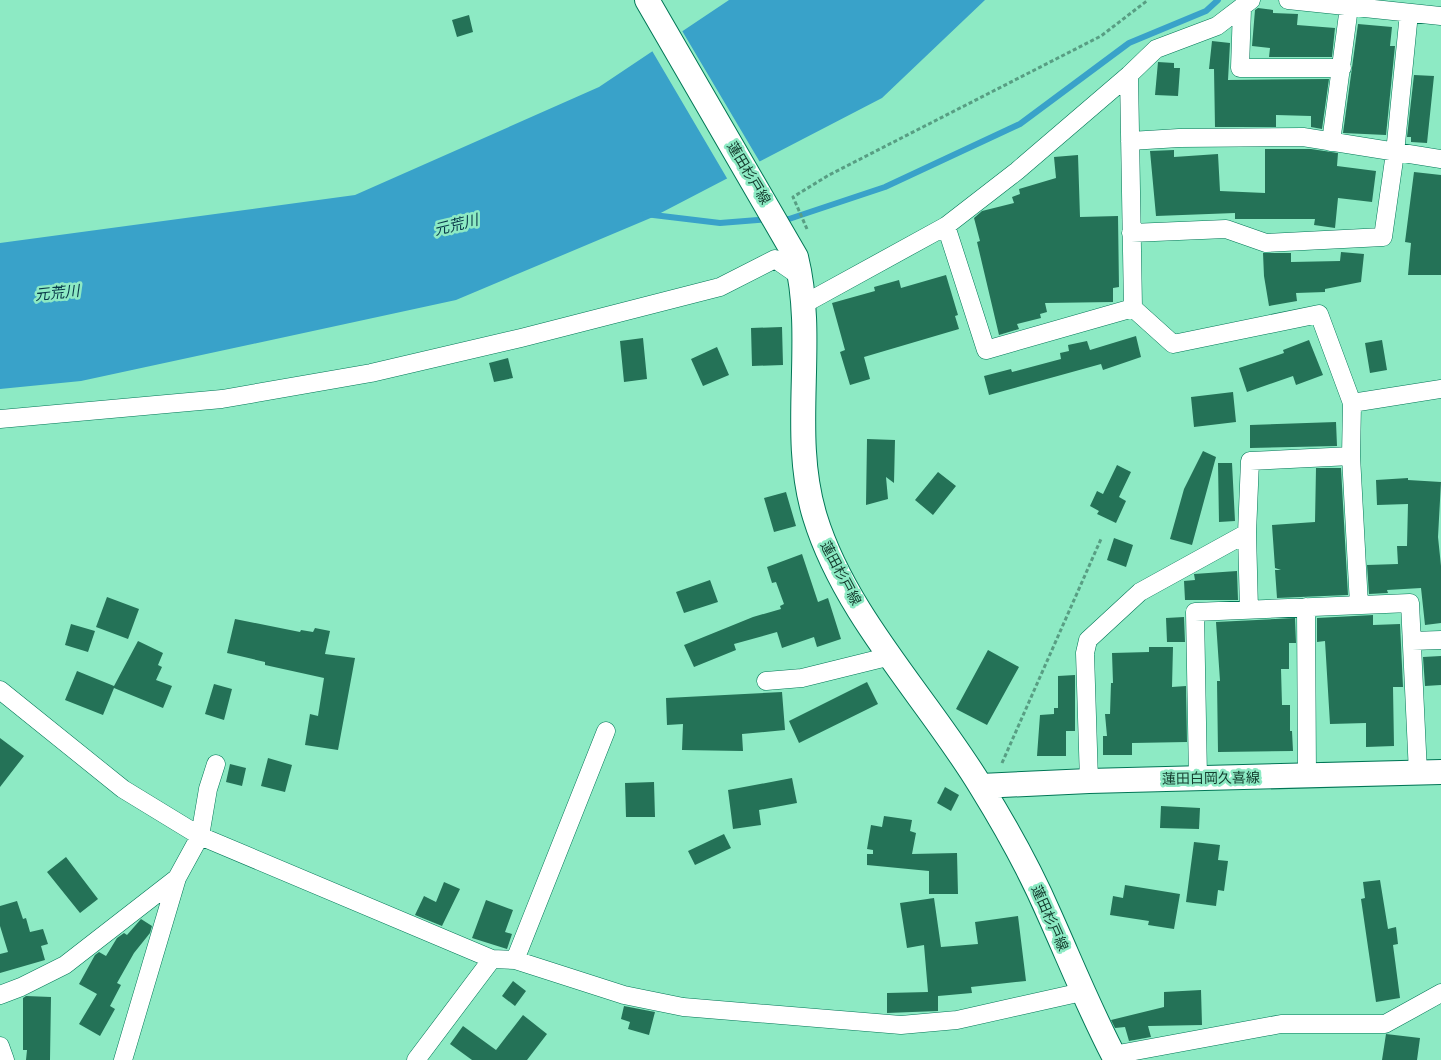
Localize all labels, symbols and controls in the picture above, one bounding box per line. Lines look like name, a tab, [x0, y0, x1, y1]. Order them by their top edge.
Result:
street label: 蓮田杉戸線	[724, 138, 775, 207]
water label: 元荒川	[432, 209, 482, 238]
water label: 元荒川	[34, 280, 82, 303]
street label: 蓮田杉戸線	[818, 538, 865, 608]
street label: 蓮田白岡久喜線	[1162, 768, 1260, 787]
street label: 蓮田杉戸線	[1028, 882, 1072, 953]

